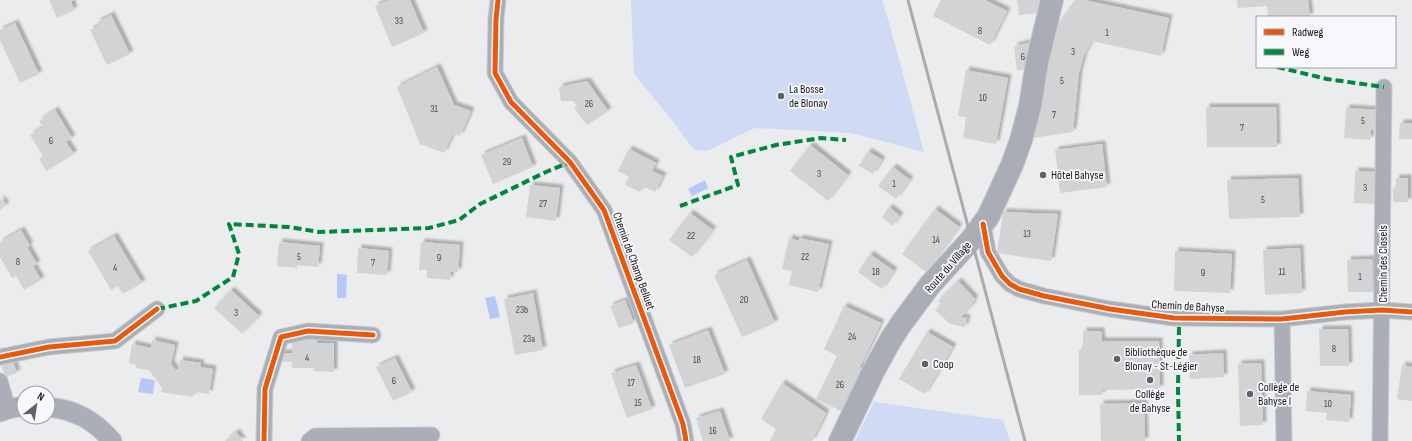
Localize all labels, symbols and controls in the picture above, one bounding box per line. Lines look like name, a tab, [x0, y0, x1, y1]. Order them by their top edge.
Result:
house number: 33	[395, 15, 403, 27]
legend	[1256, 16, 1396, 68]
house number: 8	[978, 25, 982, 37]
text: Radweg	[1292, 25, 1324, 40]
house number: 1	[1105, 27, 1109, 39]
text: Weg	[1292, 45, 1309, 60]
house number: 3	[1071, 46, 1075, 58]
house number: 6	[1021, 51, 1025, 63]
house number: 5	[1060, 75, 1064, 87]
place label: La Bosse de Blonay	[789, 82, 828, 111]
marker: La Bosse de Blonay	[776, 91, 786, 101]
house number: 10	[979, 92, 987, 104]
house number: 26	[585, 98, 593, 110]
house number: 31	[430, 103, 438, 115]
house number: 7	[1052, 109, 1056, 121]
house number: 5	[1361, 115, 1365, 127]
house number: 7	[1240, 122, 1244, 134]
house number: 6	[49, 135, 53, 147]
house number: 29	[503, 156, 511, 168]
house number: 3	[817, 168, 821, 180]
place label: Hôtel Bahyse	[1051, 168, 1104, 183]
marker: Hôtel Bahyse	[1038, 170, 1048, 180]
house number: 1	[892, 178, 896, 190]
house number: 3	[1363, 182, 1367, 194]
house number: 5	[1261, 194, 1265, 206]
house number: 27	[539, 198, 547, 210]
street label: Chemin de Champ Belluet	[609, 210, 658, 312]
street label: Chemin des Closels	[1376, 225, 1391, 303]
house number: 13	[1023, 228, 1031, 240]
house number: 22	[687, 230, 695, 242]
house number: 14	[932, 234, 940, 246]
street label: Route du Village	[922, 238, 975, 296]
house number: 5	[297, 251, 301, 263]
house number: 22	[801, 251, 809, 263]
house number: 9	[437, 252, 441, 264]
house number: 8	[16, 256, 20, 268]
house number: 7	[371, 257, 375, 269]
house number: 4	[113, 262, 117, 274]
house number: 18	[872, 266, 880, 278]
house number: 11	[1279, 266, 1286, 278]
house number: 9	[1201, 267, 1205, 279]
house number: 1	[1358, 271, 1362, 283]
house number: 20	[740, 294, 748, 306]
street label: Chemin de Bahyse	[1151, 297, 1225, 316]
house number: 23b	[516, 304, 528, 316]
house number: 3	[234, 307, 238, 319]
house number: 24	[848, 331, 856, 343]
house number: 23a	[523, 333, 535, 345]
house number: 8	[1332, 343, 1336, 355]
place label: Bibliothèque de Blonay - St-Légier	[1125, 345, 1198, 374]
house number: 4	[305, 352, 309, 364]
house number: 18	[693, 354, 701, 366]
marker: Bibliothèque de Blonay - St-Légier	[1112, 354, 1122, 364]
place label: Coop	[933, 357, 954, 372]
marker: Coop	[920, 359, 930, 369]
house number: 6	[392, 375, 396, 387]
marker: Collège de Bahyse	[1145, 375, 1155, 385]
house number: 17	[627, 377, 635, 389]
house number: 26	[836, 379, 844, 391]
place label: Collège de Bahyse I	[1258, 380, 1299, 409]
north arrow	[16, 385, 56, 425]
place label: Collège de Bahyse	[1130, 387, 1170, 416]
marker: Collège de Bahyse I	[1245, 389, 1255, 399]
text: N	[35, 390, 47, 404]
house number: 15	[634, 397, 642, 409]
house number: 10	[1324, 398, 1332, 410]
house number: 16	[709, 425, 717, 437]

